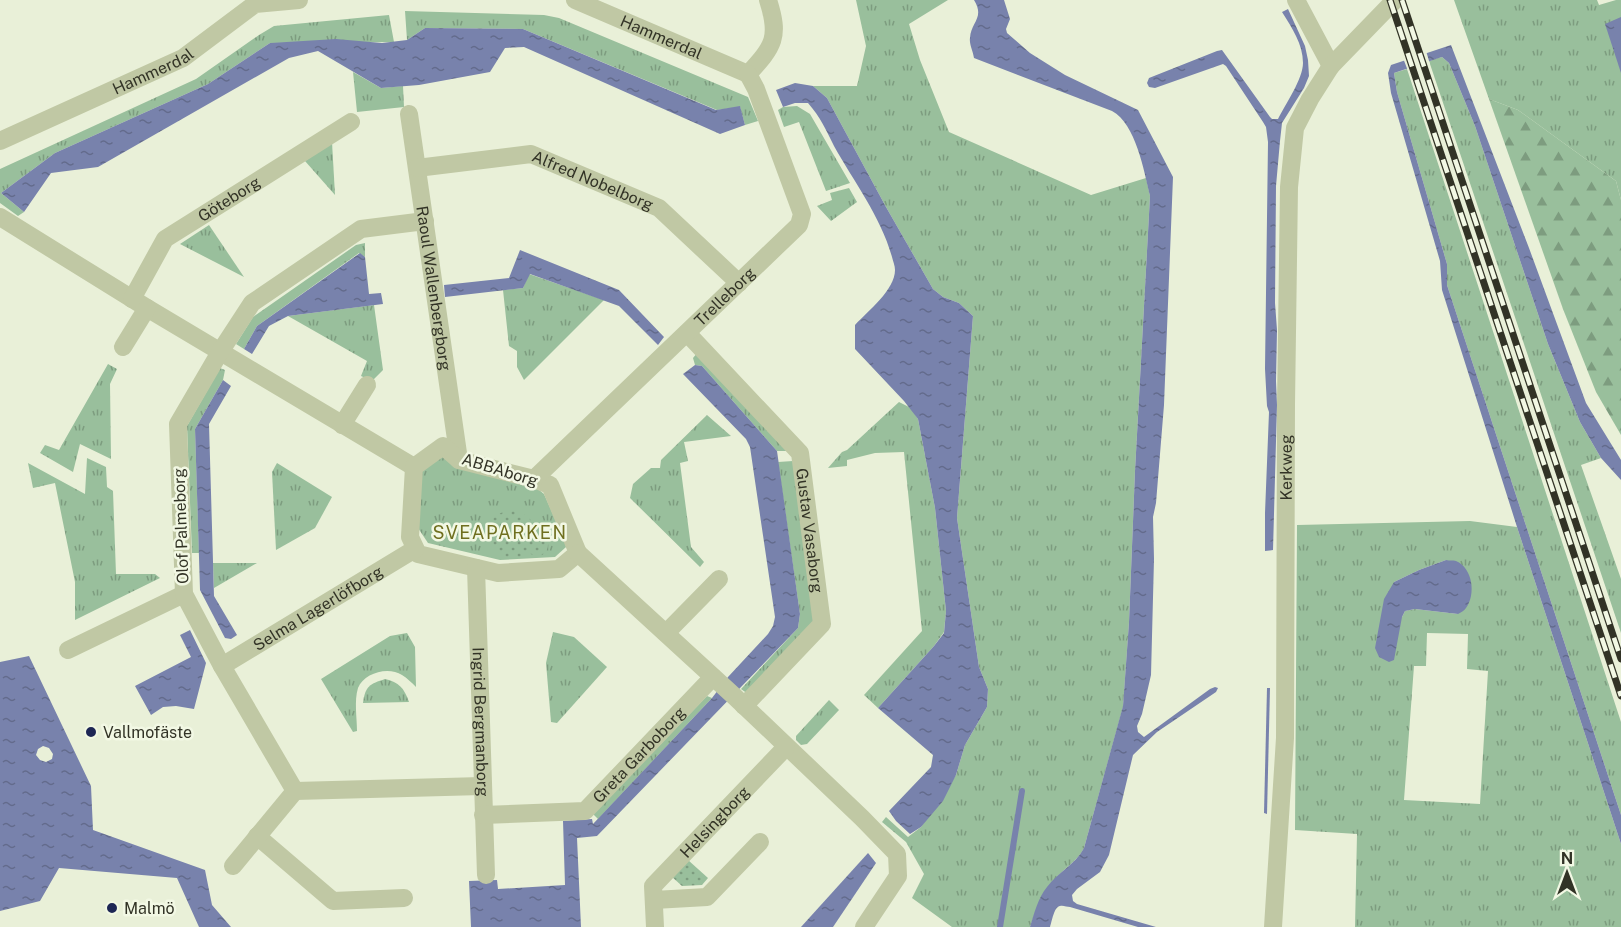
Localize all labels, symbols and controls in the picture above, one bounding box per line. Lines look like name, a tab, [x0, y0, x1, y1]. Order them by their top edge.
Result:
street label: Hammerdal	[618, 11, 705, 63]
street label: Hammerdal	[109, 44, 197, 98]
street label: Alfred Nobelborg	[529, 146, 656, 214]
street label: Göteborg	[194, 172, 264, 225]
street label: Raoul Wallenbergborg	[413, 205, 455, 372]
street label: Trelleborg	[690, 263, 759, 330]
street label: Kerkweg	[1276, 434, 1295, 501]
street label: ABBAborg	[460, 449, 540, 491]
street label: Gustav Vasaborg	[793, 467, 827, 594]
street label: Olof Palmeborg	[169, 468, 193, 584]
district label: SVEAPARKEN	[432, 522, 568, 543]
street label: Selma Lagerlöfborg	[250, 561, 386, 654]
street label: Ingrid Bergmanborg	[469, 647, 493, 797]
street label: Greta Garboborg	[589, 703, 689, 807]
place label: Vallmofäste	[103, 723, 192, 742]
marker: Vallmofäste	[84, 725, 98, 739]
street label: Helsingborg	[676, 782, 753, 861]
north arrow	[1537, 843, 1597, 903]
text: N	[1561, 849, 1573, 868]
place label: Malmö	[124, 899, 175, 918]
marker: Malmö	[105, 901, 119, 915]

